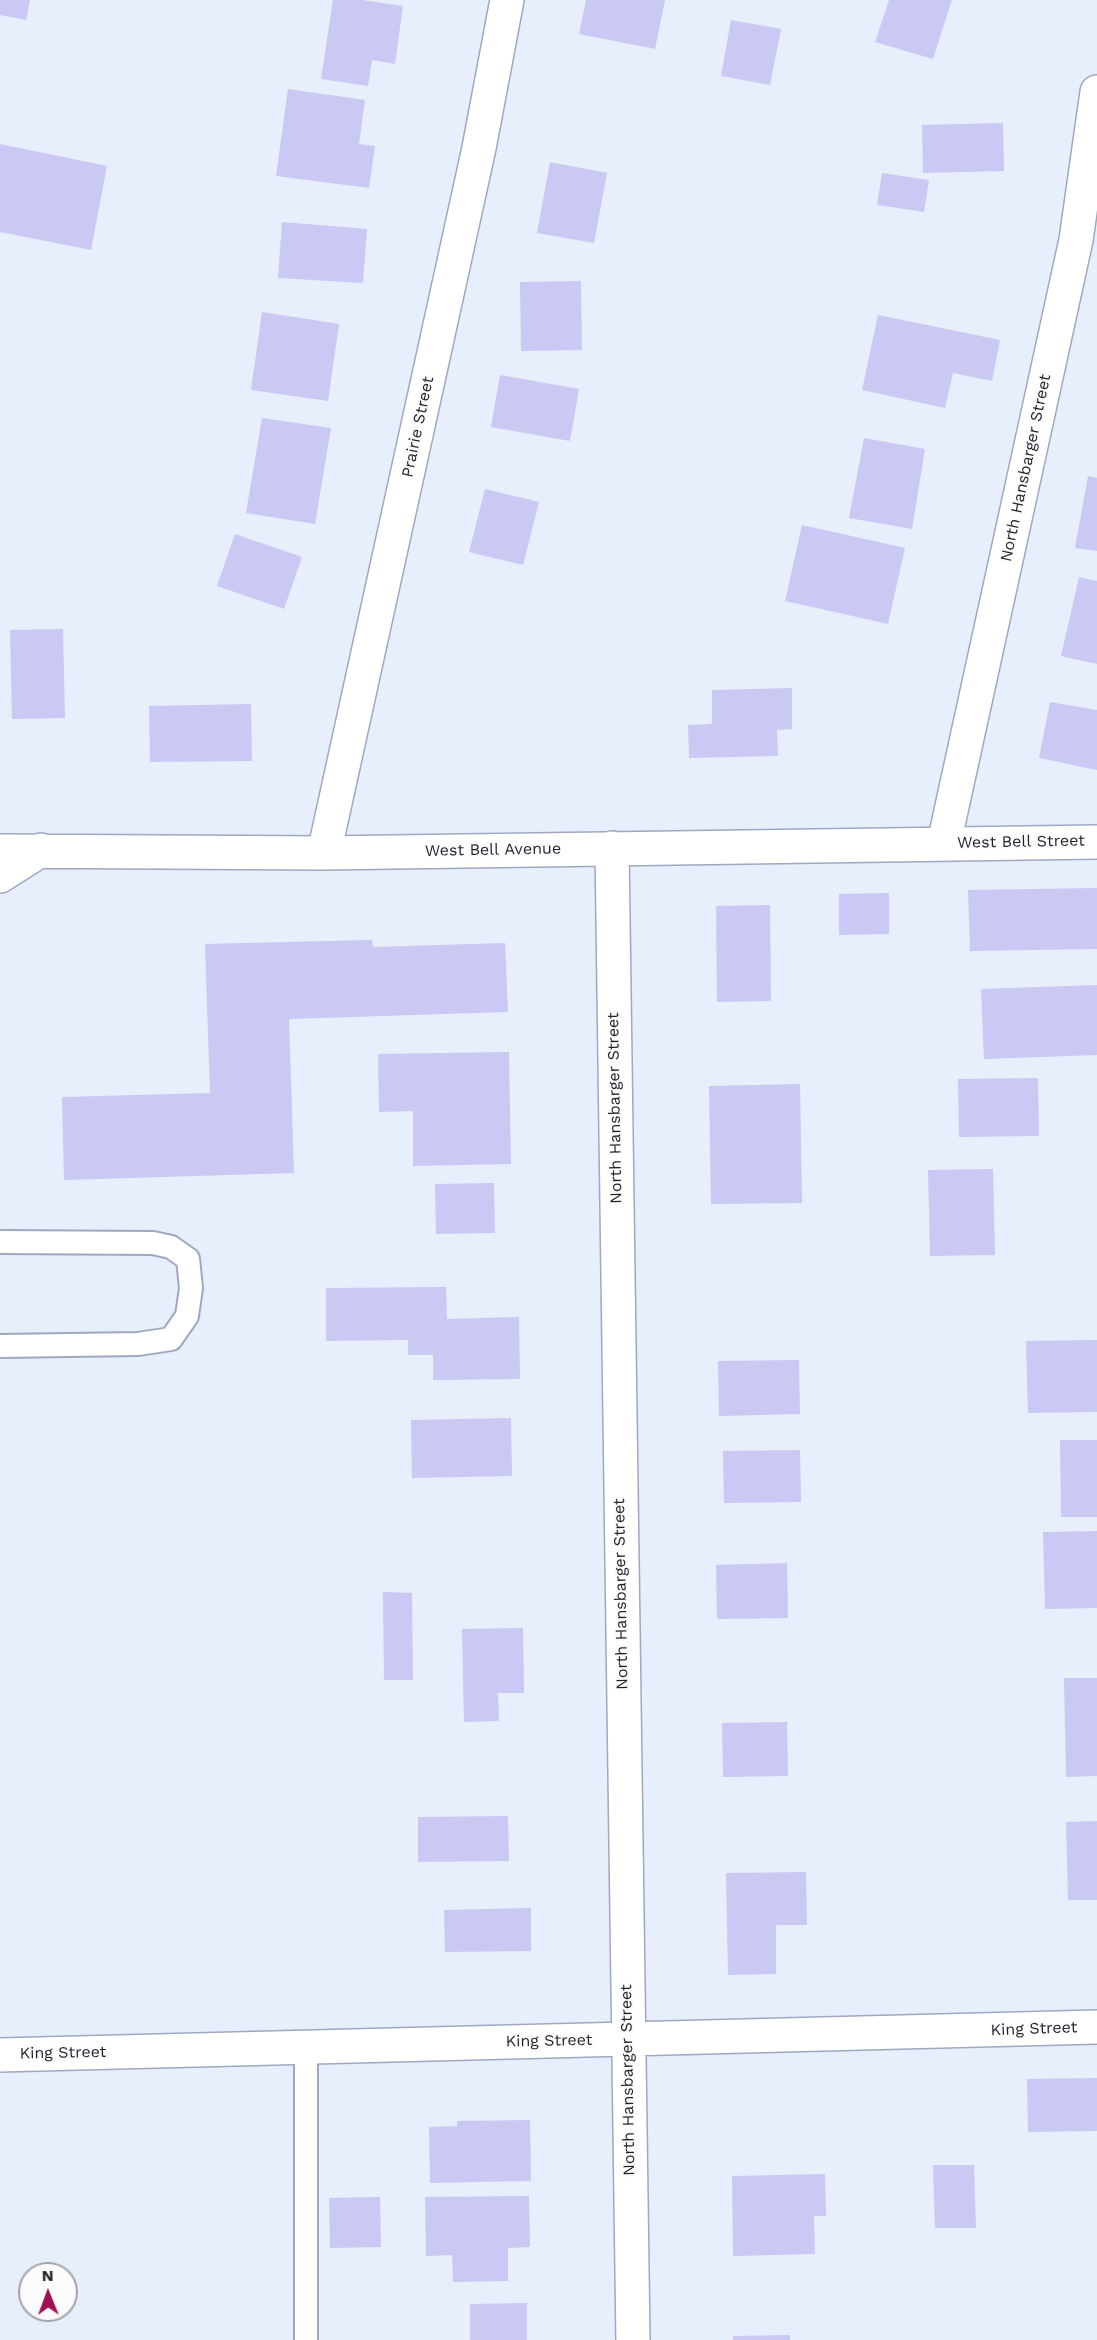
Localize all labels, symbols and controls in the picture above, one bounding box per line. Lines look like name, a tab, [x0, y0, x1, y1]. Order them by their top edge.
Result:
street label: North Hansbarger Street	[997, 372, 1055, 564]
street label: Prairie Street	[398, 375, 438, 479]
street label: West Bell Street	[957, 831, 1085, 853]
street label: West Bell Avenue	[425, 839, 561, 861]
street label: North Hansbarger Street	[604, 1012, 626, 1204]
street label: North Hansbarger Street	[610, 1498, 632, 1690]
street label: North Hansbarger Street	[617, 1984, 639, 2176]
street label: King Street	[990, 2018, 1078, 2040]
street label: King Street	[505, 2031, 593, 2051]
street label: King Street	[19, 2043, 107, 2063]
north arrow	[18, 2262, 78, 2322]
text: N	[42, 2266, 54, 2285]

